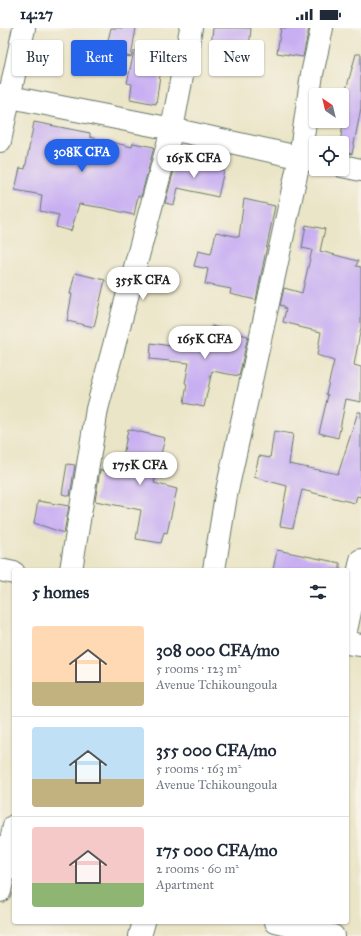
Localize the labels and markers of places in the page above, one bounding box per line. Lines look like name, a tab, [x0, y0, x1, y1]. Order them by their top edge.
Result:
pin: 308K CFA	[41, 139, 123, 173]
pin: 165K CFA	[153, 145, 235, 179]
pin: 355K CFA	[102, 267, 184, 301]
pin: 165K CFA	[164, 326, 246, 360]
pin: 175K CFA	[99, 452, 181, 486]

